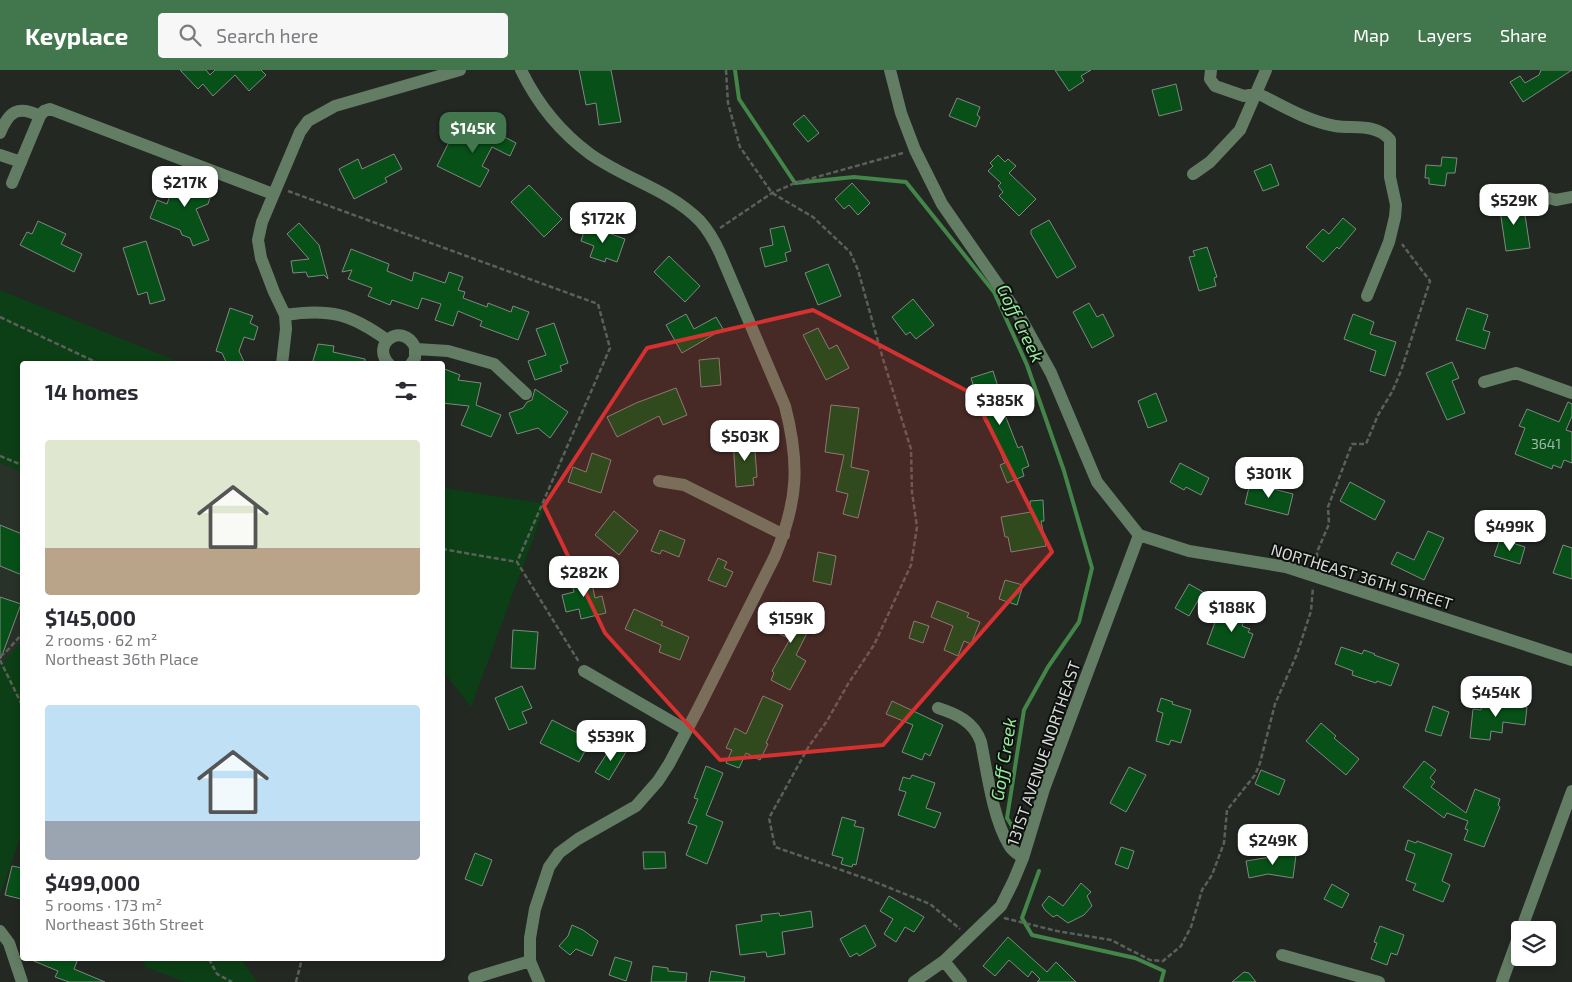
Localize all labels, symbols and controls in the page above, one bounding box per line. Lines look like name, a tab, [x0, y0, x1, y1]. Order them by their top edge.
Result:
search box	[158, 13, 508, 58]
text: Keyplace	[25, 21, 128, 50]
icon: search	[176, 21, 204, 49]
text: Search here	[216, 24, 318, 47]
text: Map	[1353, 24, 1389, 46]
text: Layers	[1417, 24, 1472, 46]
text: Share	[1500, 24, 1547, 46]
pin: $145K	[438, 112, 508, 154]
text: $145K	[450, 118, 496, 137]
pin: $217K	[150, 166, 220, 208]
text: $217K	[163, 172, 207, 191]
pin: $529K	[1479, 184, 1549, 226]
text: $529K	[1491, 190, 1538, 209]
pin: $172K	[568, 202, 638, 244]
text: $172K	[581, 208, 625, 227]
water label: Goff Creek	[993, 280, 1049, 366]
icon: filters	[392, 377, 420, 405]
text: 14 homes	[45, 379, 139, 404]
pin: $385K	[965, 384, 1035, 426]
text: $385K	[976, 390, 1024, 409]
pin: $503K	[710, 420, 780, 462]
text: $503K	[721, 426, 769, 445]
house number: 3641	[1531, 435, 1561, 452]
pin: $301K	[1234, 456, 1304, 499]
text: $301K	[1246, 463, 1292, 482]
icon: home	[188, 472, 278, 562]
pin: $499K	[1475, 510, 1545, 552]
text: $499K	[1486, 516, 1534, 535]
street label: NORTHEAST 36TH STREET	[1269, 539, 1455, 613]
pin: $282K	[549, 556, 619, 598]
text: $282K	[560, 562, 608, 581]
pin: $188K	[1197, 590, 1267, 633]
text: $188K	[1209, 597, 1255, 616]
pin: $159K	[756, 602, 826, 644]
text: $145,000	[45, 605, 136, 630]
text: $159K	[769, 608, 813, 627]
text: 2 rooms · 62 m²	[45, 630, 157, 649]
text: Northeast 36th Place	[45, 649, 199, 668]
street label: 131ST AVENUE NORTHEAST	[1002, 658, 1084, 848]
pin: $454K	[1461, 676, 1531, 718]
text: $454K	[1472, 682, 1520, 701]
water label: Goff Creek	[986, 716, 1020, 802]
pin: $539K	[576, 720, 646, 762]
text: $539K	[588, 726, 634, 745]
icon: home	[188, 737, 278, 827]
pin: $249K	[1238, 824, 1308, 866]
text: $249K	[1249, 830, 1297, 849]
text: $499,000	[45, 870, 140, 895]
text: 5 rooms · 173 m²	[45, 895, 162, 914]
text: Northeast 36th Street	[45, 914, 204, 933]
map controls	[1511, 921, 1556, 966]
button: layers	[1511, 921, 1556, 966]

